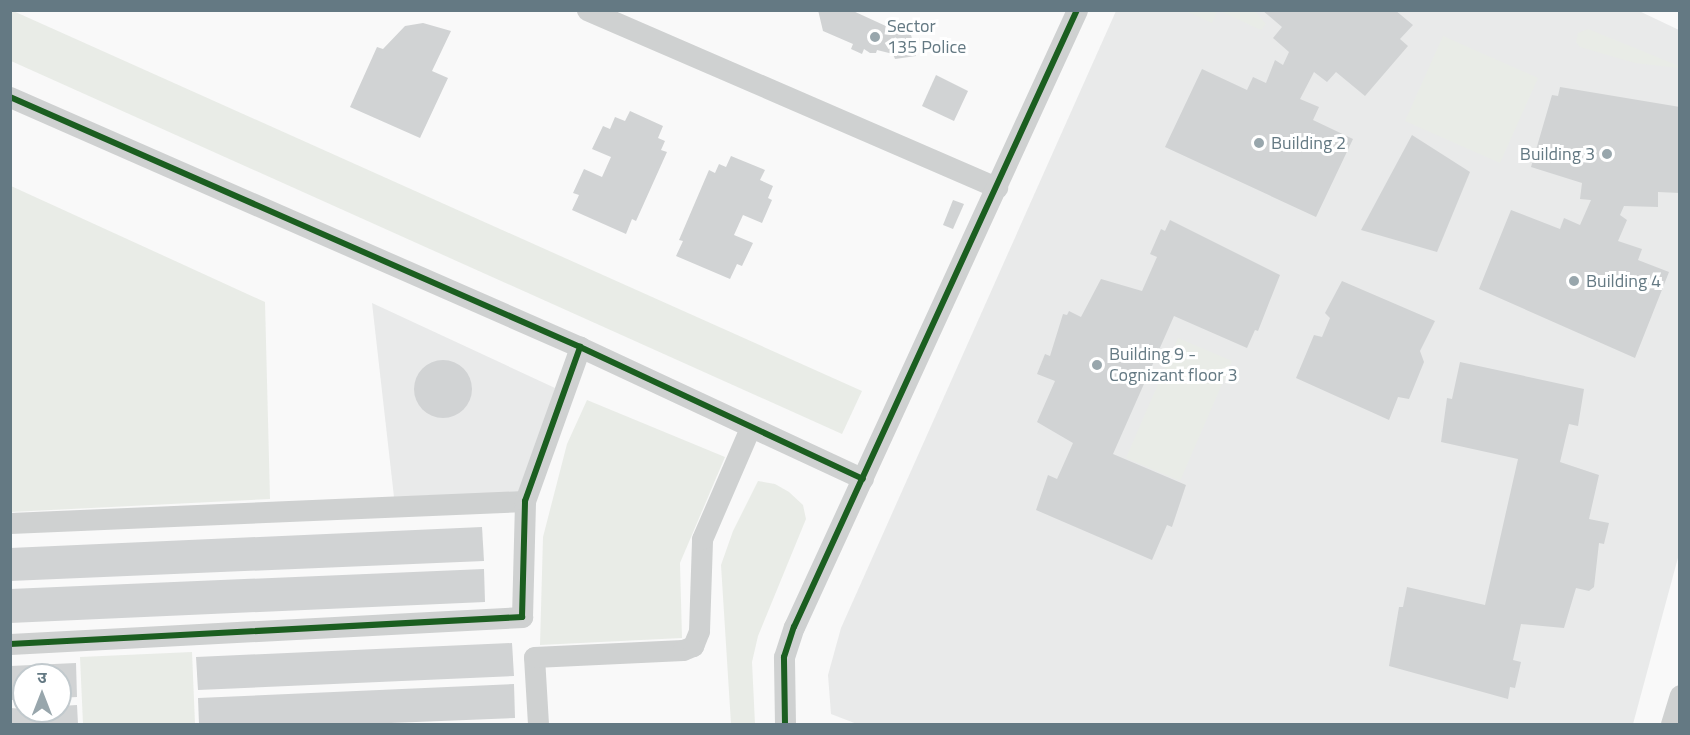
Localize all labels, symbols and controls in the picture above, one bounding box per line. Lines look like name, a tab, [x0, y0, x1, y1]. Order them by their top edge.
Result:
place label: Sector 135 Police	[887, 16, 966, 58]
marker: Sector 135 Police	[868, 30, 882, 44]
place label: Building 2	[1271, 132, 1346, 154]
marker: Building 2	[1252, 136, 1266, 150]
place label: Building 3	[1520, 143, 1595, 165]
marker: Building 3	[1600, 147, 1614, 161]
place label: Building 4	[1586, 270, 1661, 292]
marker: Building 4	[1567, 274, 1581, 288]
place label: Building 9 - Cognizant floor 3	[1109, 344, 1237, 386]
marker: Building 9 - Cognizant floor 3	[1090, 358, 1104, 372]
north arrow	[12, 663, 72, 723]
text: उ	[37, 665, 47, 689]

